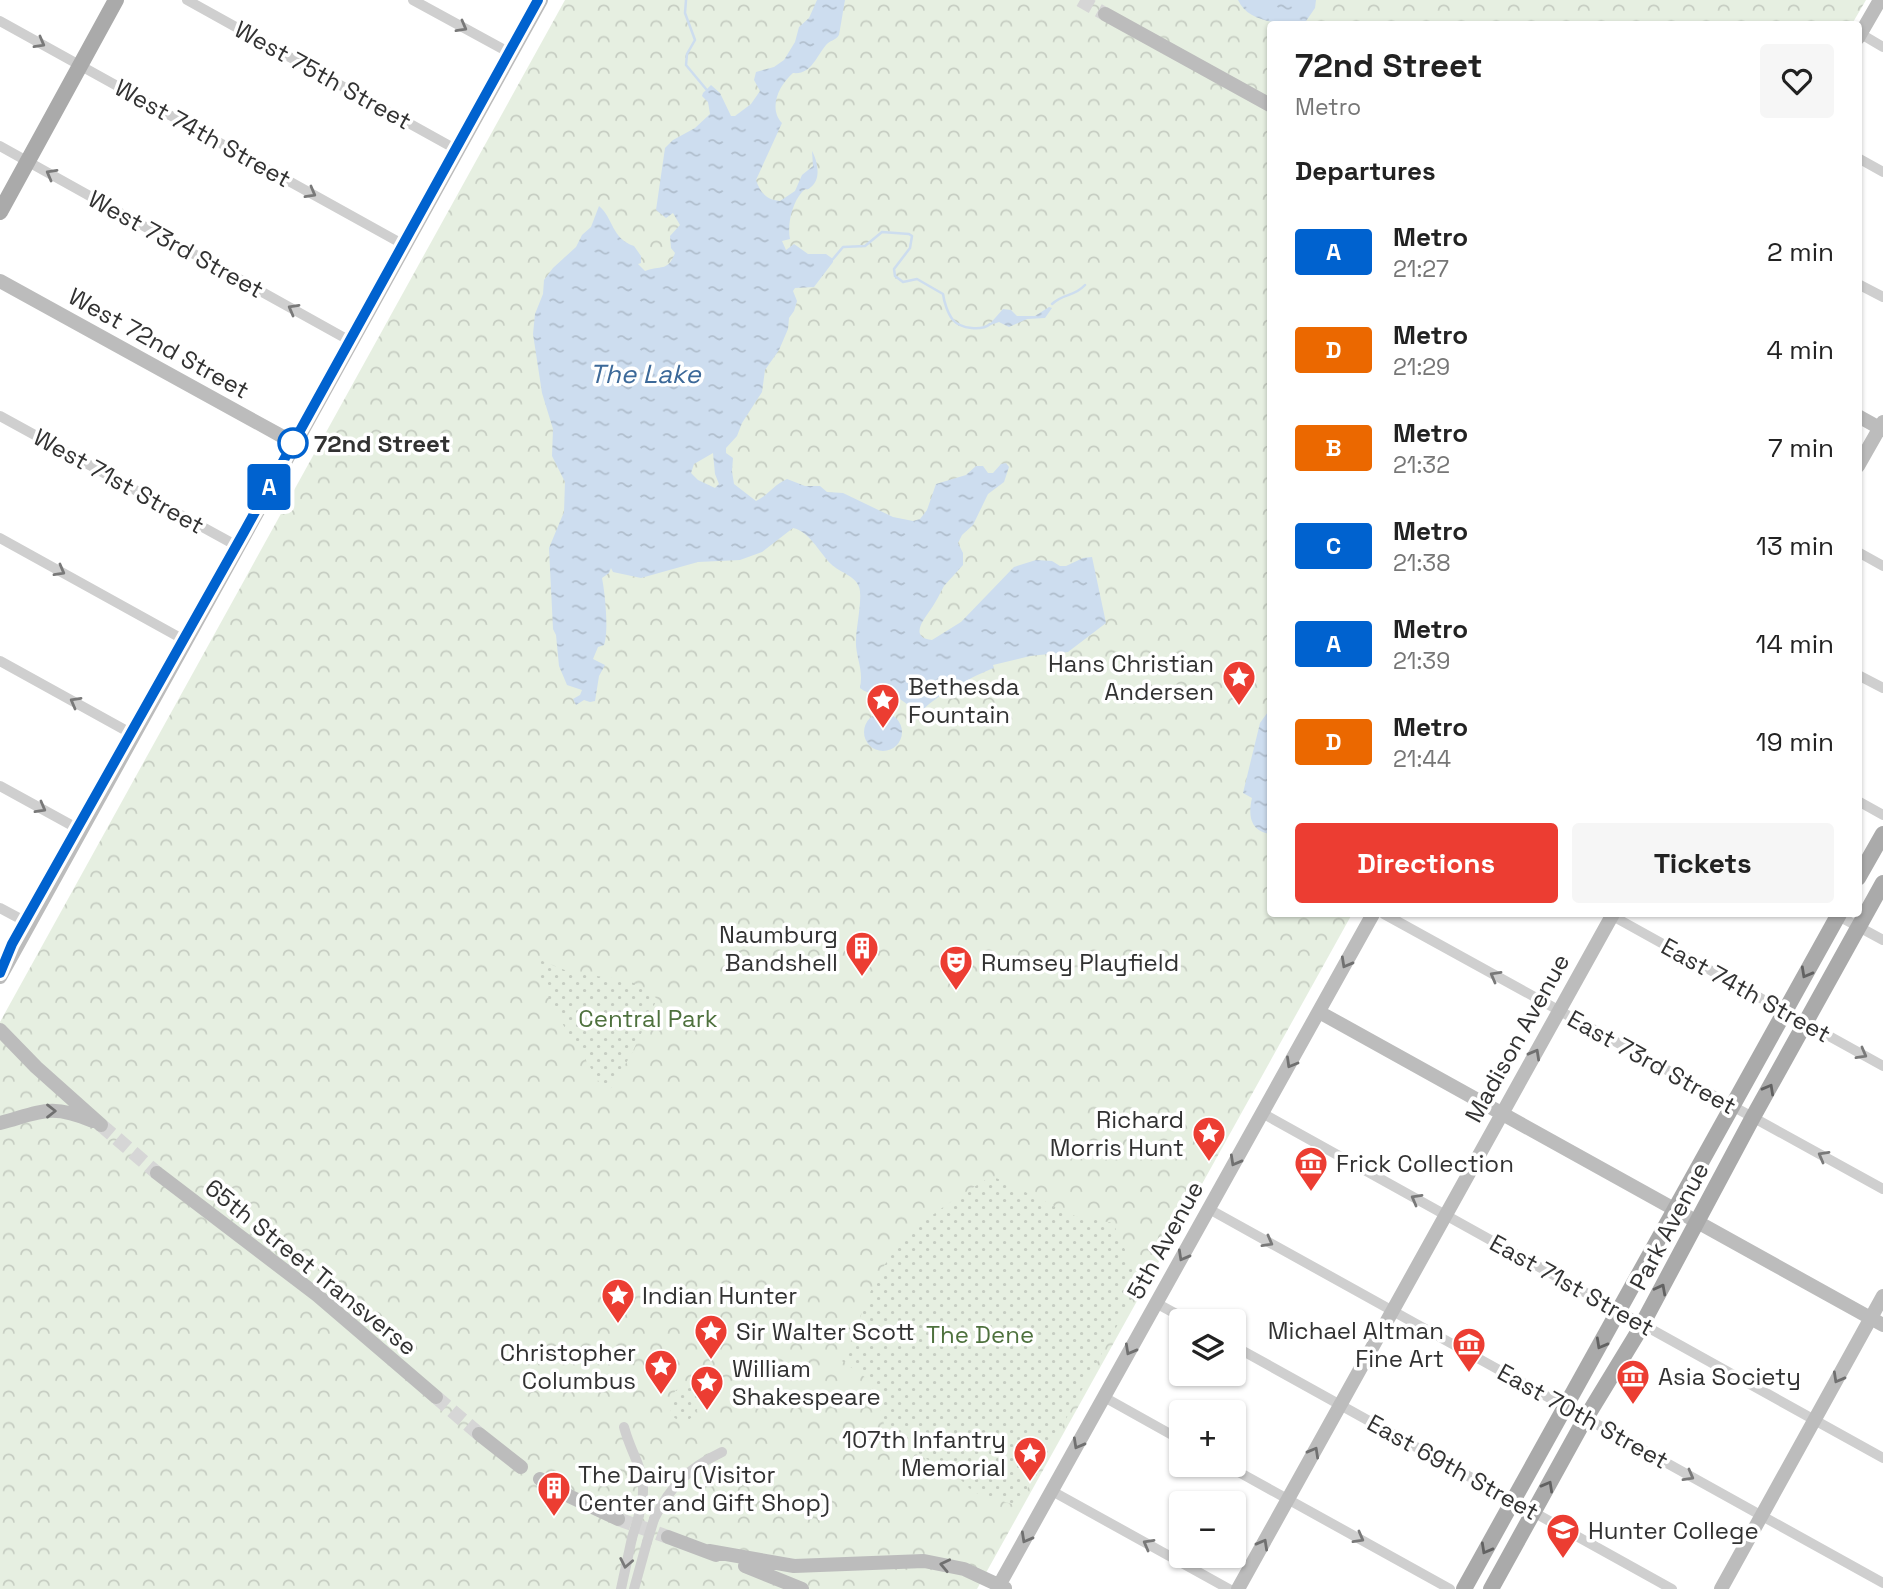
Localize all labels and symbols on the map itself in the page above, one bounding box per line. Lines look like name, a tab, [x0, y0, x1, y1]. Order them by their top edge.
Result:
street label: West 75th Street	[229, 14, 417, 136]
one-way arrow	[455, 19, 467, 32]
one-way arrow	[33, 35, 45, 48]
street label: West 74th Street	[109, 72, 297, 194]
one-way arrow	[46, 169, 58, 182]
street label: West 73rd Street	[83, 183, 269, 305]
one-way arrow	[304, 185, 316, 198]
street label: West 72nd Street	[63, 280, 255, 406]
one-way arrow	[288, 304, 300, 317]
water label: The Lake	[589, 357, 702, 391]
street label: West 71st Street	[28, 421, 210, 541]
marker: 72nd Street	[278, 428, 308, 458]
place label: 72nd Street	[314, 428, 450, 459]
line badge: A	[246, 464, 292, 510]
one-way arrow	[52, 563, 65, 576]
place label: Hans Christian Andersen	[1048, 648, 1214, 707]
place icon: Hans Christian Andersen	[1220, 658, 1258, 707]
place label: Bethesda Fountain	[908, 671, 1020, 730]
place icon: Bethesda Fountain	[864, 681, 902, 730]
one-way arrow	[69, 697, 82, 710]
one-way arrow	[34, 800, 46, 813]
place label: Naumburg Bandshell	[719, 919, 838, 978]
building icon: Naumburg Bandshell	[843, 929, 881, 978]
street label: East 74th Street	[1656, 931, 1836, 1049]
theatre icon: Rumsey Playfield	[937, 943, 975, 992]
place label: Rumsey Playfield	[981, 947, 1179, 978]
street label: Madison Avenue	[1458, 948, 1576, 1128]
one-way arrow	[1341, 955, 1354, 968]
one-way arrow	[1801, 966, 1814, 979]
one-way arrow	[1490, 971, 1503, 984]
park label: Central Park	[578, 1003, 718, 1034]
street label: East 73rd Street	[1562, 1003, 1742, 1121]
one-way arrow	[1854, 1046, 1867, 1059]
one-way arrow	[1527, 1048, 1540, 1061]
one-way arrow	[1286, 1055, 1299, 1068]
one-way arrow	[1761, 1083, 1774, 1096]
one-way arrow	[46, 1103, 57, 1119]
place label: Richard Morris Hunt	[1050, 1104, 1184, 1163]
place icon: Richard Morris Hunt	[1190, 1114, 1228, 1163]
museum icon: Frick Collection	[1292, 1144, 1330, 1193]
place label: Frick Collection	[1336, 1148, 1514, 1179]
one-way arrow	[1818, 1151, 1831, 1164]
one-way arrow	[1230, 1154, 1243, 1167]
street label: Park Avenue	[1622, 1157, 1716, 1295]
street label: 65th Street Transverse	[199, 1172, 423, 1362]
street label: 5th Avenue	[1120, 1175, 1210, 1305]
one-way arrow	[1411, 1194, 1423, 1207]
street label: East 71st Street	[1484, 1227, 1660, 1343]
one-way arrow	[1261, 1234, 1274, 1247]
one-way arrow	[1177, 1249, 1191, 1261]
place icon: Indian Hunter	[599, 1276, 637, 1325]
place label: Indian Hunter	[642, 1280, 797, 1311]
one-way arrow	[1653, 1284, 1666, 1296]
place icon: Sir Walter Scott	[692, 1312, 730, 1361]
place label: Michael Altman Fine Art	[1268, 1315, 1444, 1374]
place label: Sir Walter Scott	[736, 1316, 915, 1347]
park label: The Dene	[926, 1319, 1034, 1350]
museum icon: Michael Altman Fine Art	[1450, 1325, 1488, 1374]
one-way arrow	[1595, 1336, 1609, 1349]
place label: Christopher Columbus	[500, 1337, 636, 1396]
one-way arrow	[1125, 1343, 1138, 1355]
place icon: Christopher Columbus	[642, 1347, 680, 1396]
place label: William Shakespeare	[732, 1353, 881, 1412]
street label: East 70th Street	[1492, 1356, 1674, 1476]
museum icon: Asia Society	[1614, 1357, 1652, 1406]
place label: Asia Society	[1658, 1361, 1801, 1392]
place icon: William Shakespeare	[688, 1363, 726, 1412]
one-way arrow	[1832, 1370, 1846, 1383]
street label: East 69th Street	[1362, 1407, 1544, 1527]
place label: 107th Infantry Memorial	[842, 1424, 1006, 1483]
place icon: 107th Infantry Memorial	[1011, 1434, 1049, 1483]
one-way arrow	[1073, 1437, 1086, 1449]
one-way arrow	[1305, 1446, 1319, 1459]
place label: The Dairy (Visitor Center and Gift Shop)	[578, 1459, 830, 1518]
one-way arrow	[1682, 1468, 1695, 1481]
building icon: The Dairy (Visitor Center and Gift Shop)	[535, 1469, 573, 1518]
one-way arrow	[1540, 1481, 1553, 1494]
school or university icon: Hunter College	[1544, 1511, 1582, 1560]
place label: Hunter College	[1588, 1515, 1759, 1546]
one-way arrow	[1352, 1530, 1364, 1543]
one-way arrow	[1021, 1531, 1034, 1544]
one-way arrow	[1142, 1539, 1155, 1552]
one-way arrow	[1255, 1539, 1268, 1551]
one-way arrow	[1481, 1542, 1495, 1554]
one-way arrow	[619, 1557, 634, 1569]
one-way arrow	[939, 1559, 951, 1574]

